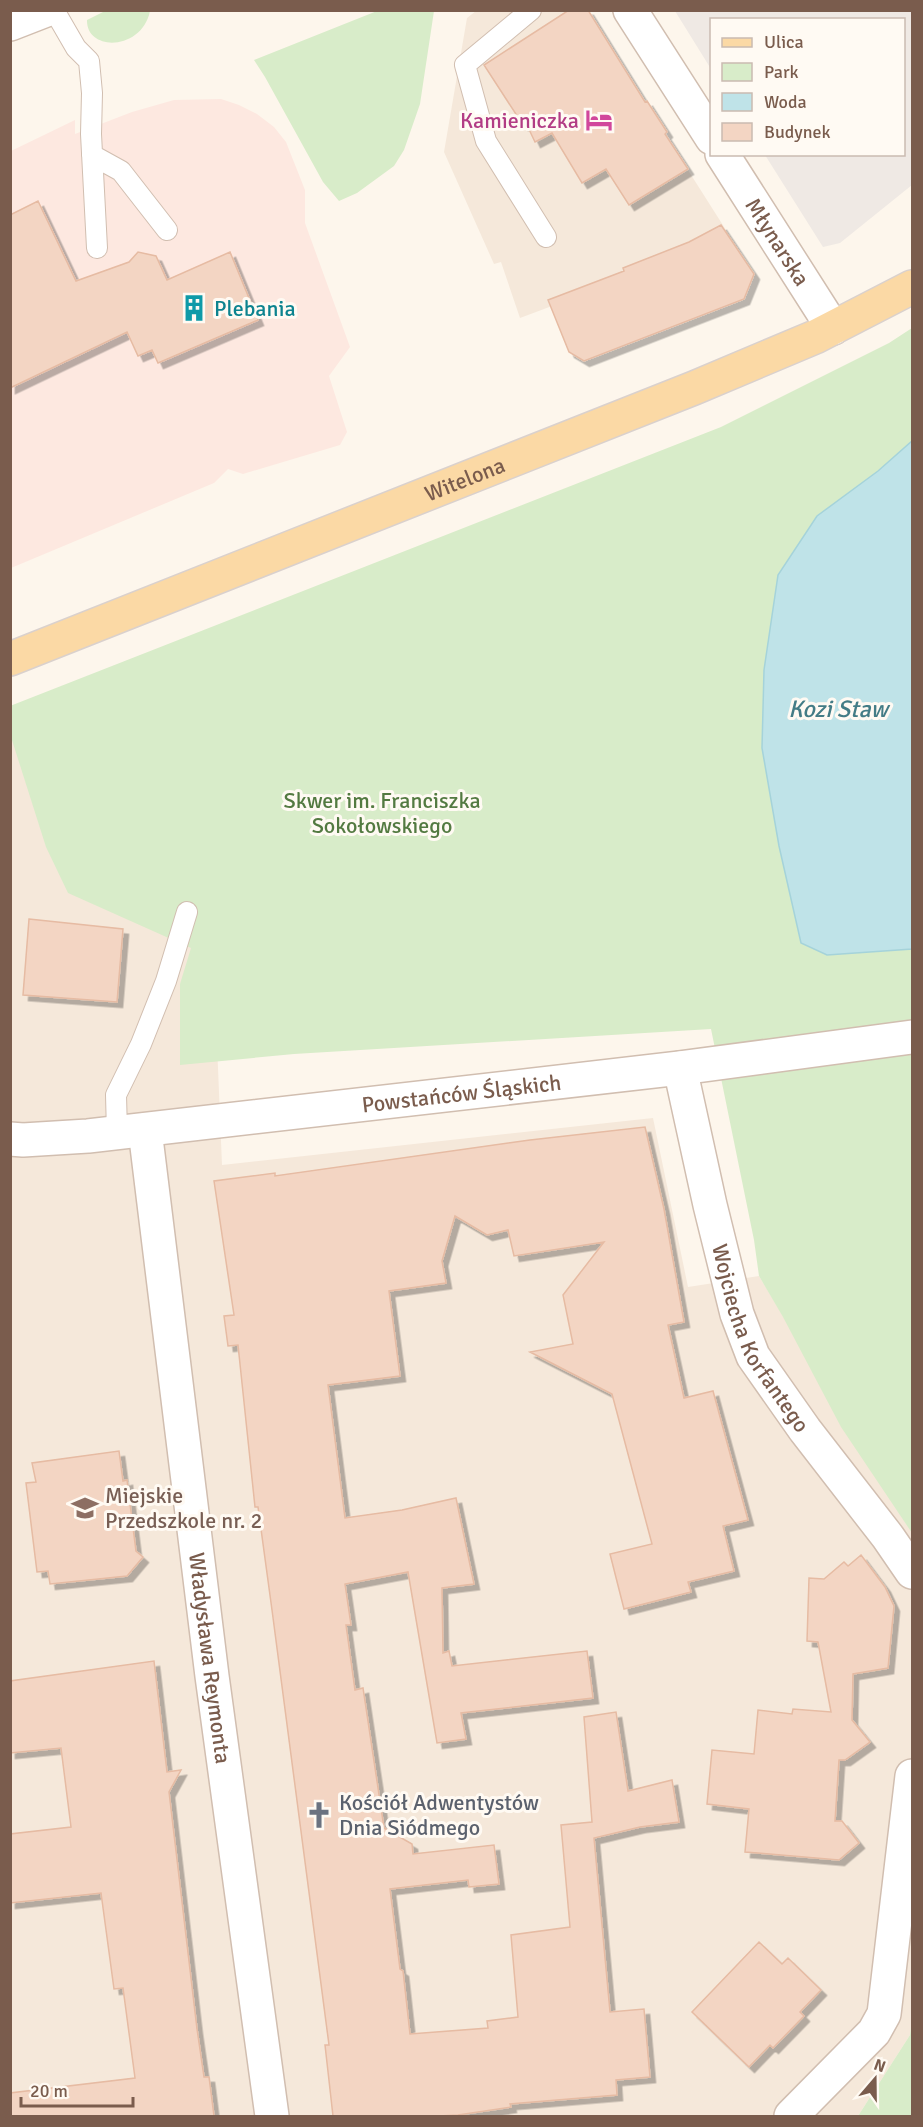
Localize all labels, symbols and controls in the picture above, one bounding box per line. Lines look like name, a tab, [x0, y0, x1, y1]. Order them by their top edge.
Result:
legend	[710, 18, 905, 156]
text: Ulica	[764, 31, 804, 53]
text: Park	[764, 61, 799, 83]
text: Woda	[764, 91, 807, 113]
hotel icon: Kamieniczka	[584, 105, 614, 135]
place label: Kamieniczka	[460, 107, 579, 134]
text: Budynek	[764, 121, 831, 143]
street label: Młynarska	[740, 193, 816, 291]
building icon: Plebania	[179, 293, 209, 323]
place label: Plebania	[214, 295, 296, 322]
street label: Witelona	[421, 451, 509, 507]
water label: Kozi Staw	[788, 694, 890, 724]
park label: Skwer im. Franciszka Sokołowskiego	[283, 787, 481, 839]
street label: Powstańców Śląskich	[360, 1068, 563, 1118]
street label: Wojciecha Korfantego	[707, 1241, 816, 1437]
place label: Miejskie Przedszkole nr. 2	[105, 1482, 262, 1534]
school or university icon: Miejskie Przedszkole nr. 2	[70, 1493, 100, 1523]
street label: Władysława Reymonta	[183, 1551, 237, 1765]
place label: Kościół Adwentystów Dnia Siódmego	[339, 1789, 539, 1841]
church icon: Kościół Adwentystów Dnia Siódmego	[304, 1800, 334, 1830]
north arrow	[845, 2049, 905, 2109]
text: N	[871, 2055, 888, 2077]
scale bar	[21, 2070, 134, 2108]
text: 20 m	[30, 2080, 68, 2102]

